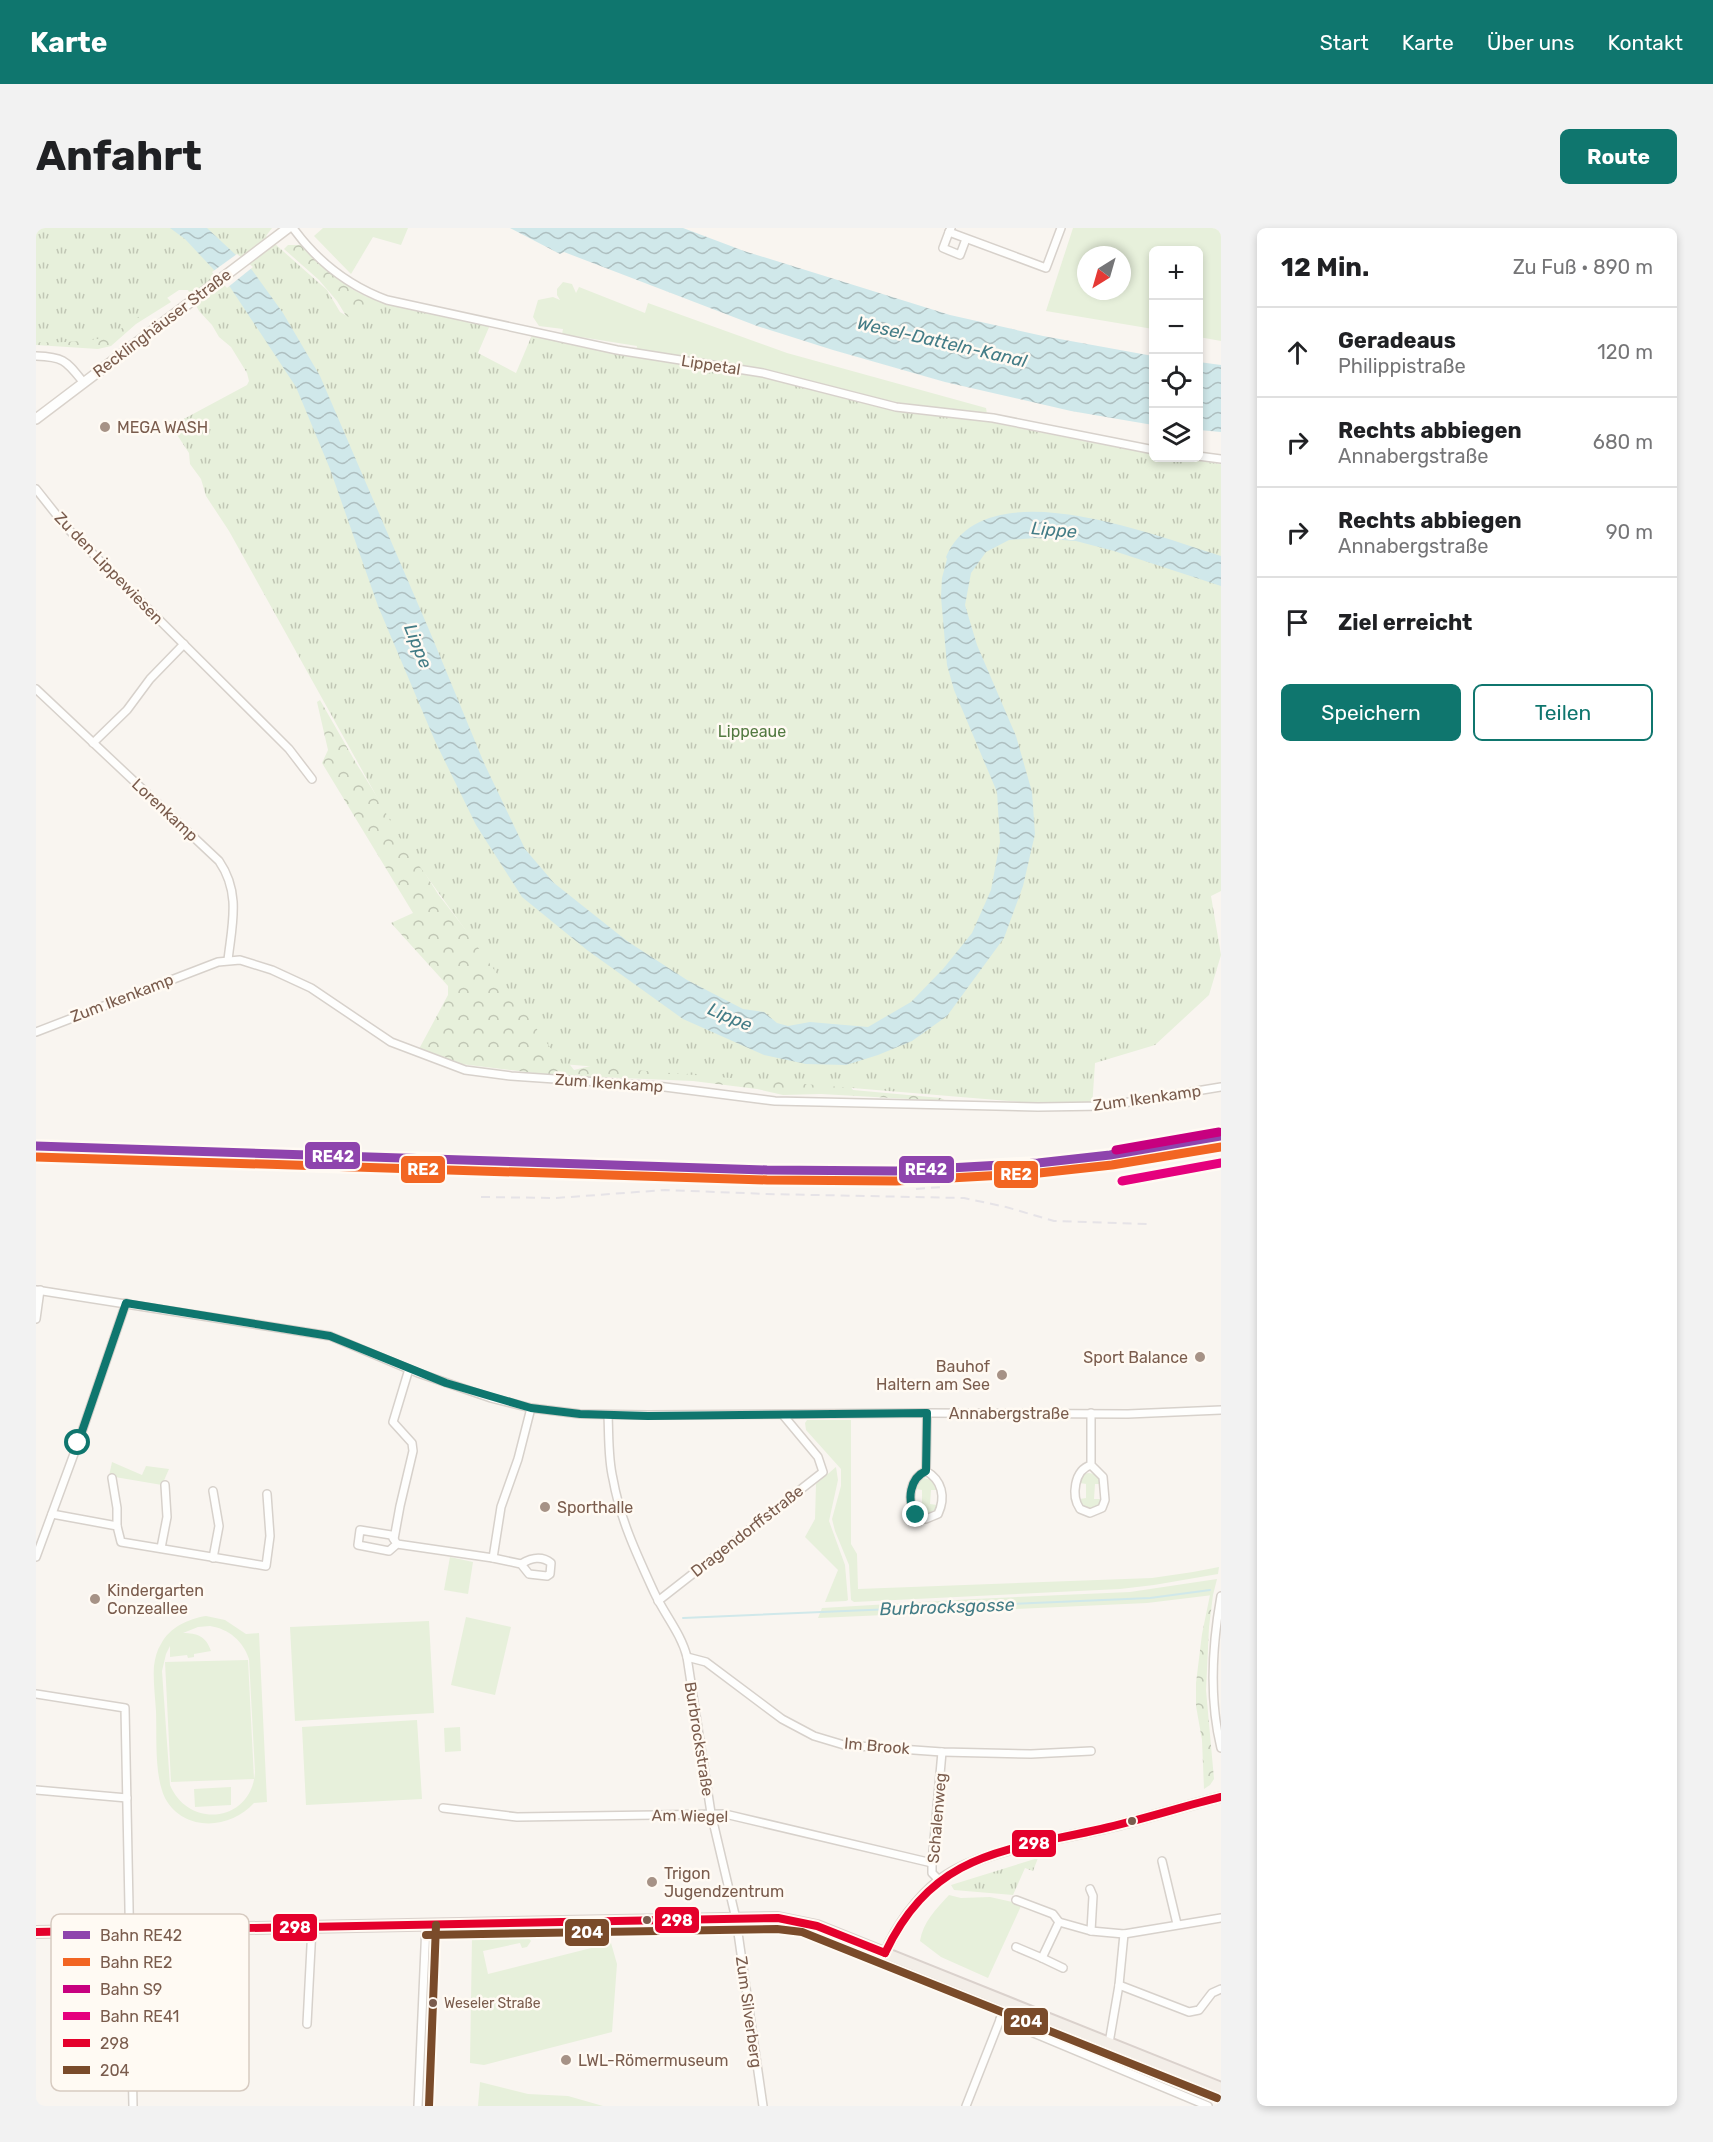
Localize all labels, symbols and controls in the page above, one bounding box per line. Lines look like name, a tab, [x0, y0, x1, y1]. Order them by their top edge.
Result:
text: Karte	[30, 26, 107, 59]
text: Start	[1320, 30, 1369, 55]
text: Karte	[1402, 30, 1454, 55]
text: Über uns	[1487, 30, 1575, 55]
text: Kontakt	[1608, 30, 1683, 55]
button: Route	[1560, 129, 1677, 184]
text: Anfahrt	[36, 131, 202, 181]
north arrow	[1077, 246, 1131, 300]
map controls	[1149, 246, 1203, 462]
button: +	[1149, 246, 1203, 300]
text: 12 Min.	[1281, 252, 1369, 283]
text: Zu Fuß · 890 m	[1513, 255, 1653, 279]
street label: Recklinghäuser Straße	[89, 265, 235, 381]
button: −	[1149, 300, 1203, 354]
water label: Wesel-Datteln-Kanal	[855, 312, 1030, 372]
text: Geradeaus	[1338, 327, 1456, 354]
icon: ahead	[1281, 336, 1314, 369]
text: 120 m	[1597, 340, 1653, 364]
street label: Lippetal	[680, 351, 742, 379]
button: locate	[1149, 354, 1203, 408]
text: Philippistraße	[1338, 354, 1466, 378]
button: layers	[1149, 408, 1203, 462]
text: Rechts abbiegen	[1338, 417, 1522, 444]
place label: MEGA WASH	[117, 418, 208, 437]
marker: MEGA WASH	[98, 420, 112, 434]
icon: right	[1281, 426, 1314, 459]
text: 680 m	[1593, 430, 1653, 454]
text: Annabergstraße	[1338, 444, 1489, 468]
text: Rechts abbiegen	[1338, 507, 1522, 534]
street label: Zu den Lippewiesen	[51, 508, 167, 628]
icon: right	[1281, 516, 1314, 549]
water label: Lippe	[1030, 517, 1078, 543]
text: 90 m	[1606, 520, 1653, 544]
text: Annabergstraße	[1338, 534, 1489, 558]
icon: arrive	[1281, 606, 1314, 639]
text: Ziel erreicht	[1338, 609, 1472, 636]
water label: Lippe	[399, 621, 437, 671]
button: Speichern	[1281, 684, 1461, 741]
button: Teilen	[1473, 684, 1653, 741]
park label: Lippeaue	[718, 722, 786, 741]
street label: Lorenkamp	[128, 775, 202, 845]
street label: Zum Ikenkamp	[68, 970, 176, 1026]
water label: Lippe	[705, 998, 755, 1036]
street label: Zum Ikenkamp	[554, 1070, 664, 1096]
street label: Zum Ikenkamp	[1092, 1081, 1202, 1115]
line badge: RE42	[304, 1141, 361, 1170]
text: RE42	[312, 1147, 354, 1166]
line badge: RE2	[400, 1155, 446, 1184]
line badge: RE42	[898, 1155, 955, 1184]
text: RE2	[407, 1160, 439, 1179]
text: RE42	[905, 1160, 947, 1179]
line badge: RE2	[993, 1160, 1039, 1189]
text: RE2	[1000, 1165, 1032, 1184]
place label: Sport Balance	[1083, 1348, 1188, 1367]
marker: Sport Balance	[1193, 1350, 1207, 1364]
place label: Bauhof Haltern am See	[876, 1357, 991, 1394]
marker: Bauhof Haltern am See	[995, 1368, 1009, 1382]
street label: Annabergstraße	[949, 1404, 1069, 1423]
route start	[64, 1429, 90, 1455]
street label: Dragendorffstraße	[687, 1481, 807, 1581]
place label: Sporthalle	[557, 1498, 633, 1517]
marker: Sporthalle	[538, 1500, 552, 1514]
route end	[902, 1501, 928, 1527]
place label: Kindergarten Conzeallee	[107, 1581, 204, 1618]
marker: Kindergarten Conzeallee	[88, 1592, 102, 1606]
water label: Burbrocksgosse	[879, 1594, 1015, 1620]
street label: Burbrockstraße	[681, 1680, 717, 1798]
street label: Im Brook	[843, 1734, 911, 1758]
street label: Schalenweg	[924, 1772, 950, 1864]
street label: Am Wiegel	[652, 1806, 728, 1826]
unlabelled marker	[1126, 1815, 1138, 1827]
line badge: 298	[1011, 1829, 1057, 1858]
text: 298	[1018, 1834, 1050, 1853]
place label: Trigon Jugendzentrum	[664, 1864, 784, 1901]
marker: Trigon Jugendzentrum	[645, 1875, 659, 1889]
line badge: 298	[654, 1906, 700, 1934]
text: 298	[661, 1911, 693, 1930]
line badge: 298	[272, 1913, 318, 1942]
legend	[51, 1914, 249, 2091]
unlabelled marker	[641, 1914, 653, 1926]
text: 298	[279, 1918, 311, 1937]
line badge: 204	[564, 1918, 610, 1947]
text: 204	[571, 1923, 603, 1942]
text: Bahn RE42	[100, 1926, 182, 1945]
text: Bahn RE2	[100, 1953, 172, 1972]
street label: Zum Silverberg	[732, 1955, 766, 2069]
text: Bahn S9	[100, 1980, 162, 1999]
place label: Weseler Straße	[444, 1995, 541, 2012]
marker: Weseler Straße	[427, 1997, 439, 2009]
text: Bahn RE41	[100, 2007, 179, 2026]
line badge: 204	[1003, 2007, 1049, 2036]
text: 204	[1010, 2012, 1042, 2031]
text: 298	[100, 2034, 129, 2053]
place label: LWL-Römermuseum	[578, 2051, 728, 2070]
marker: LWL-Römermuseum	[559, 2053, 573, 2067]
text: 204	[100, 2061, 130, 2080]

